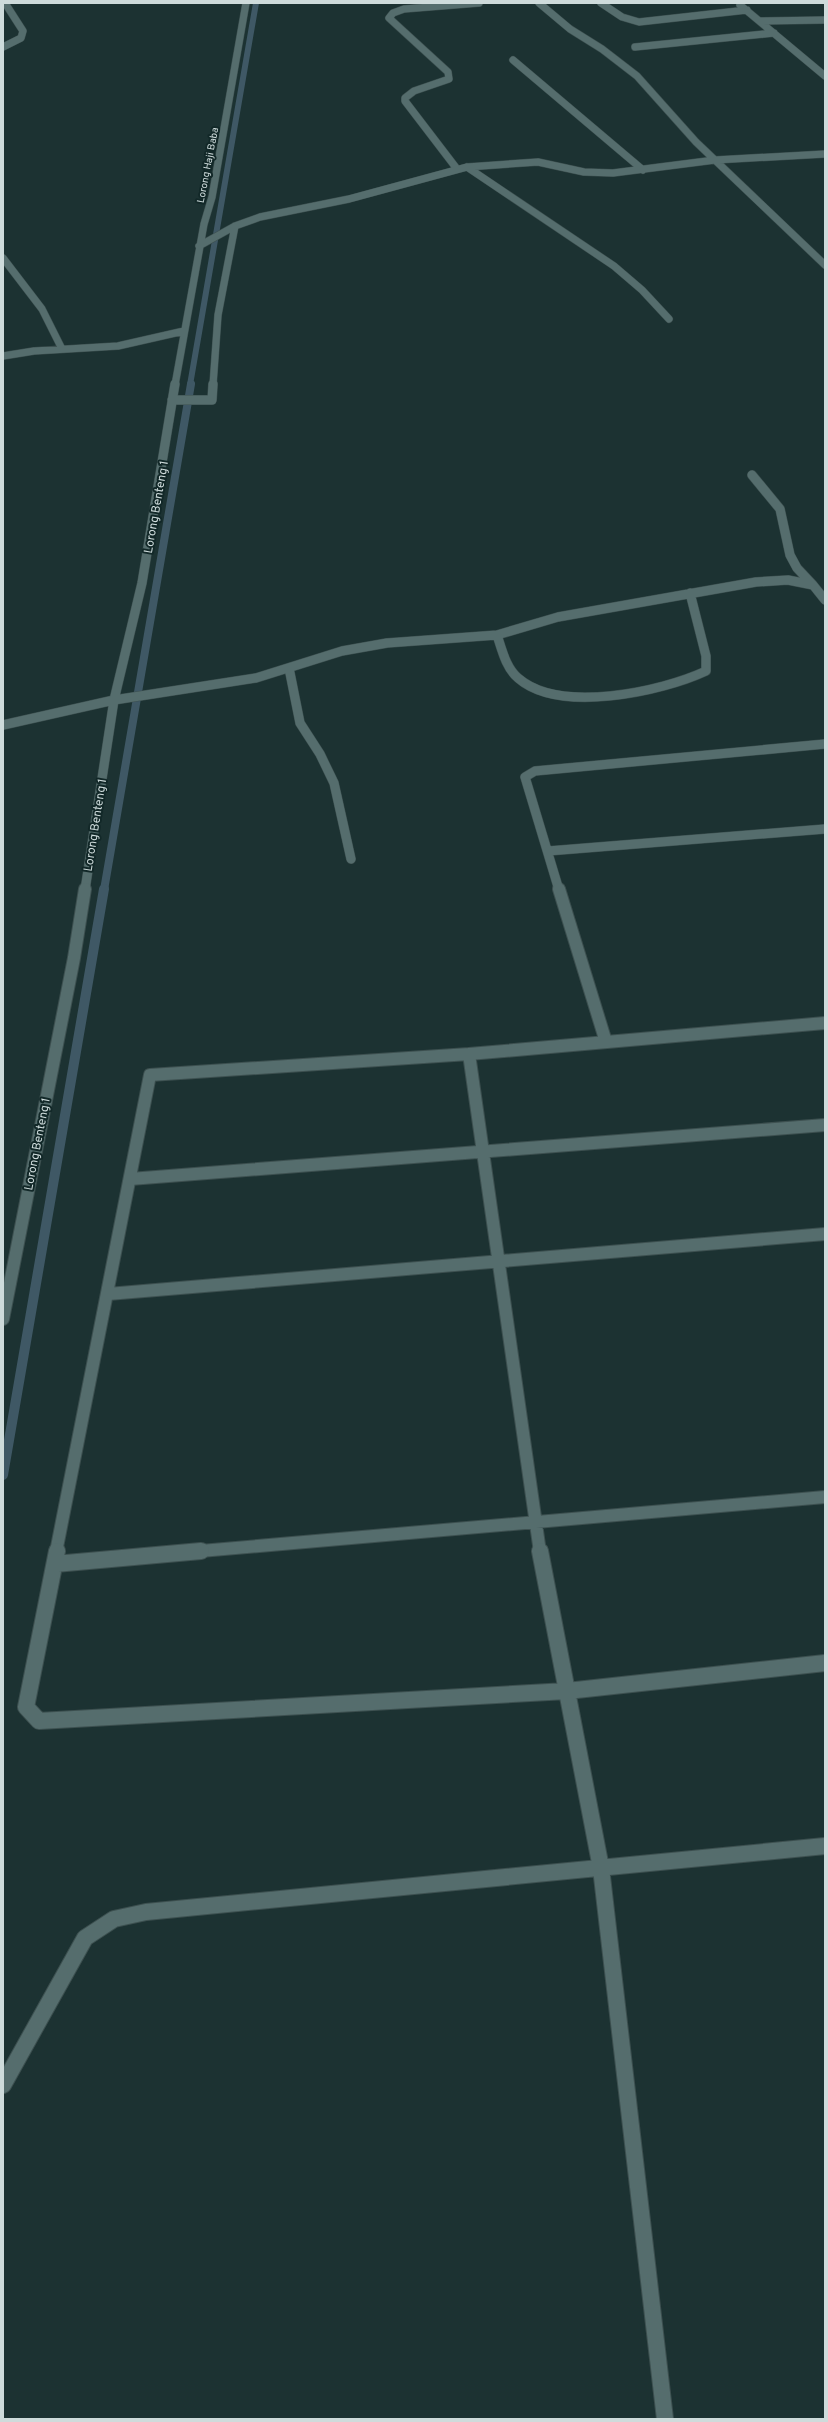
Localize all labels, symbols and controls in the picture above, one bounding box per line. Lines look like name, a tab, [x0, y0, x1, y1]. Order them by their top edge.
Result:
street label: Lorong Haji Baba	[195, 126, 222, 204]
street label: Lorong Benteng 1	[141, 460, 173, 555]
street label: Lorong Benteng 1	[81, 777, 111, 873]
street label: Lorong Benteng 1	[21, 1097, 55, 1192]

